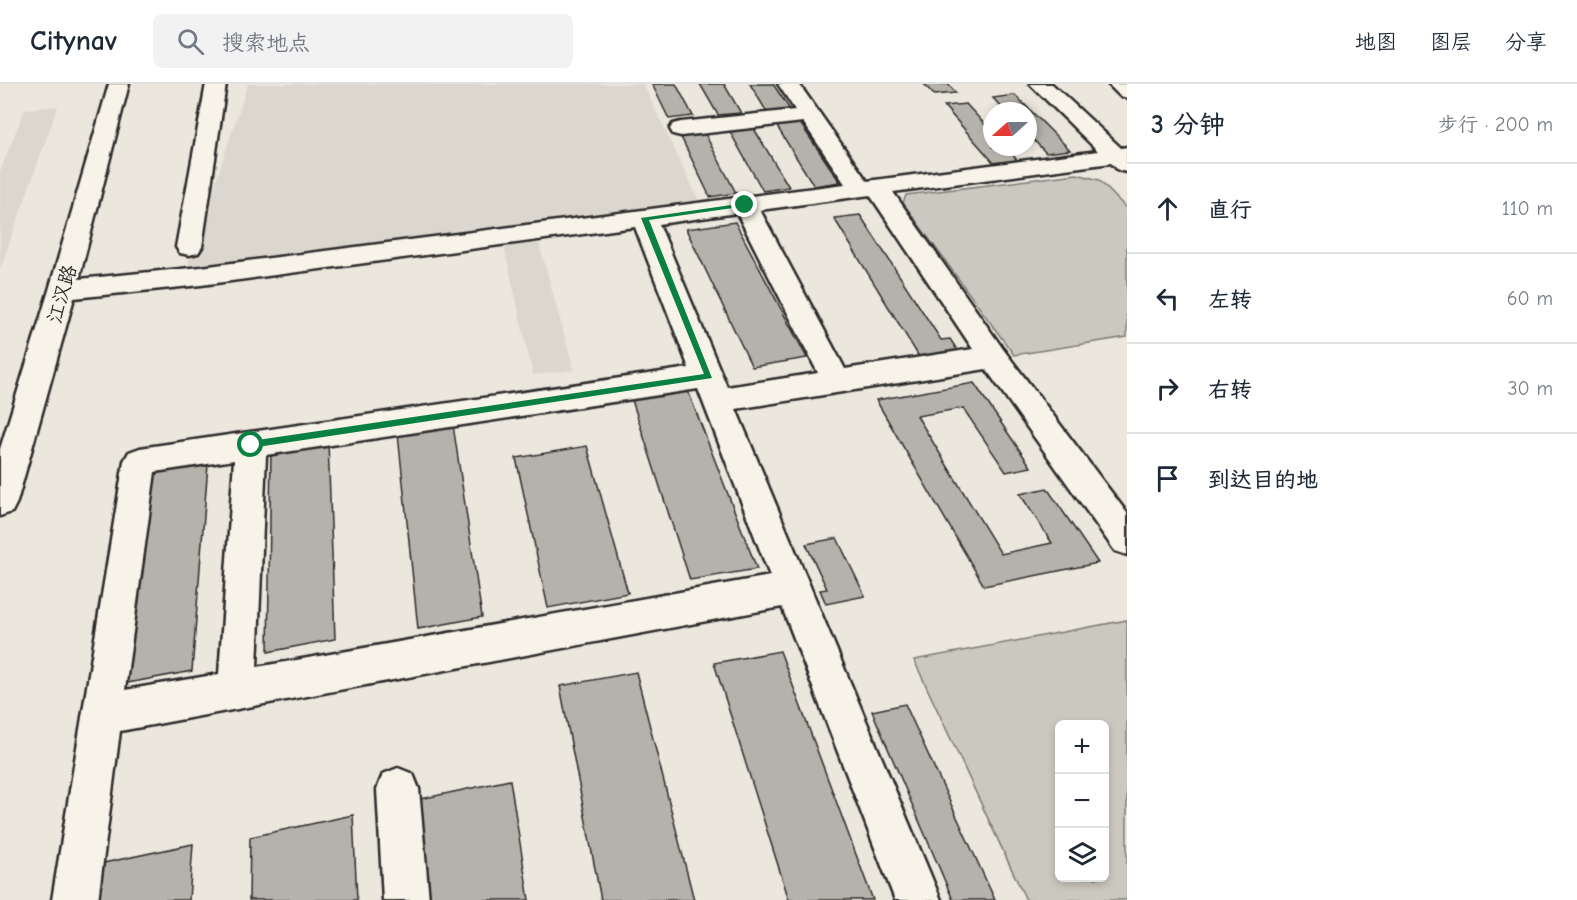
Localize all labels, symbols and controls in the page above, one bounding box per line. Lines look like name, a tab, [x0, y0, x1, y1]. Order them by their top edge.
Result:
search box	[153, 14, 573, 68]
text: Citynav	[30, 25, 117, 57]
icon: search	[174, 25, 207, 58]
text: 搜索地点	[222, 30, 310, 56]
text: 地图	[1355, 30, 1397, 54]
text: 图层	[1430, 30, 1472, 54]
text: 分享	[1505, 30, 1547, 54]
north arrow	[983, 102, 1037, 156]
text: 3 分钟	[1151, 110, 1225, 140]
text: 步行 · 200 m	[1438, 113, 1553, 136]
route end	[731, 191, 757, 217]
icon: ahead	[1151, 192, 1184, 225]
text: 直行	[1208, 197, 1252, 223]
text: 110 m	[1502, 197, 1553, 220]
street label: 江汉路	[43, 261, 82, 326]
icon: left	[1151, 282, 1184, 315]
text: 左转	[1208, 287, 1252, 313]
text: 60 m	[1507, 287, 1553, 310]
icon: right	[1151, 372, 1184, 405]
text: 右转	[1208, 377, 1252, 403]
text: 30 m	[1507, 377, 1553, 400]
route start	[237, 431, 263, 457]
icon: arrive	[1151, 462, 1184, 495]
text: 到达目的地	[1208, 467, 1318, 493]
map controls	[1055, 720, 1109, 882]
button: +	[1055, 720, 1109, 774]
button: −	[1055, 774, 1109, 828]
button: layers	[1055, 828, 1109, 882]

